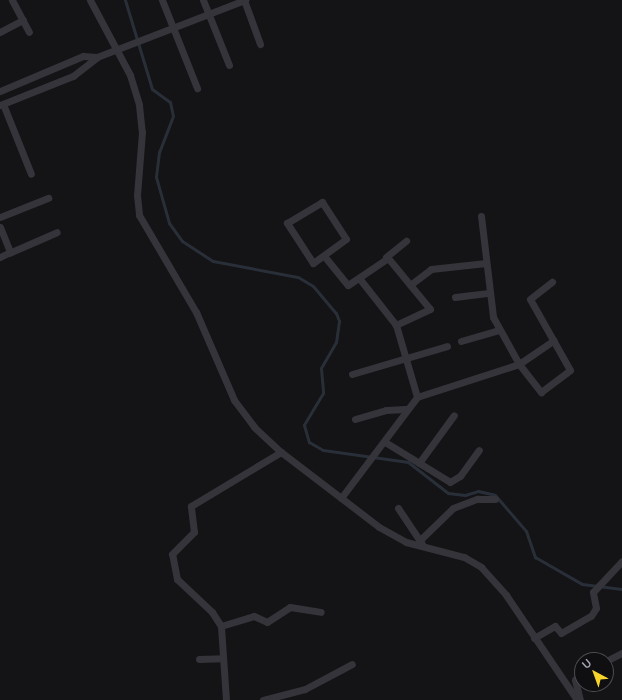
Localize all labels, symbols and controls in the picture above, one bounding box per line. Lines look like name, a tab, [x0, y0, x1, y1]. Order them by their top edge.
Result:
north arrow	[574, 652, 614, 692]
text: U	[579, 656, 594, 671]

